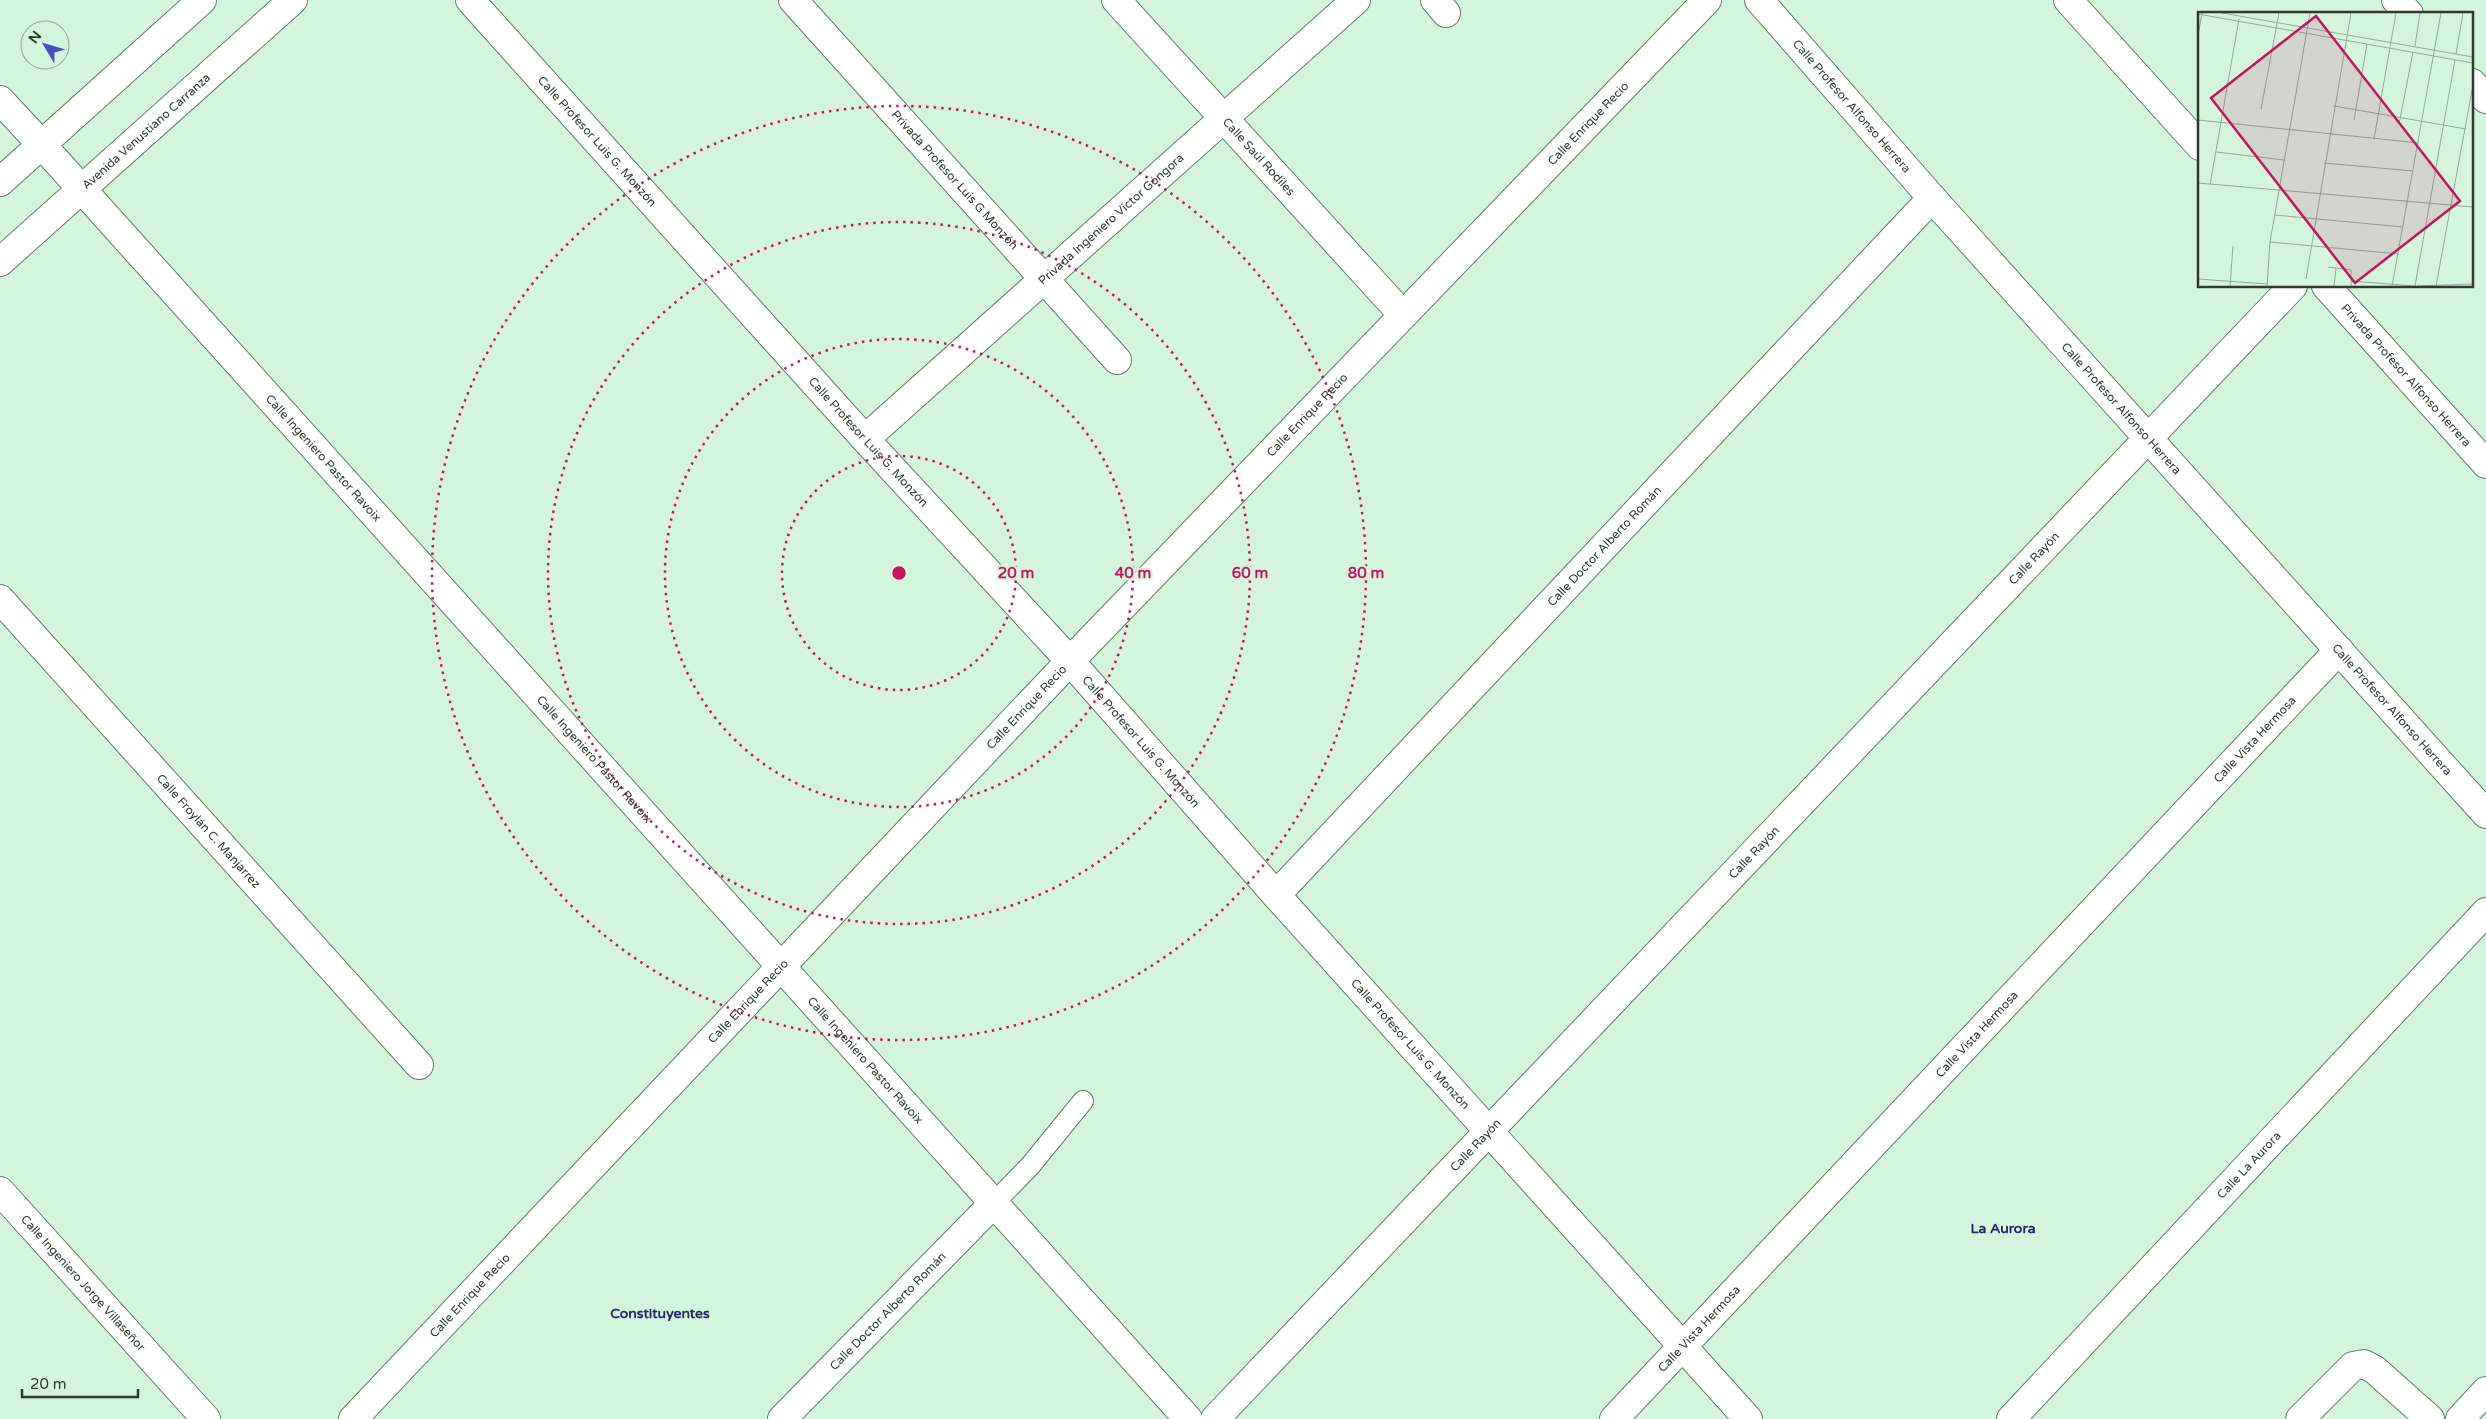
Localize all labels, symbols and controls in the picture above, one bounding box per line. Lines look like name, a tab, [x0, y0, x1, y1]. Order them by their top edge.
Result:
inset map	[2198, 12, 2474, 288]
north arrow	[20, 20, 70, 70]
text: N	[25, 28, 45, 47]
street label: Calle Profesor Alfonso Herrera	[1790, 37, 1914, 176]
street label: Avenida Venustiano Carranza	[79, 70, 213, 192]
street label: Calle Profesor Luis G. Monzón	[535, 73, 659, 209]
street label: Calle Enrique Recio	[1545, 79, 1631, 168]
street label: Privada Profesor Luis G Monzón	[889, 107, 1021, 252]
street label: Calle Saúl Rodiles	[1220, 115, 1298, 199]
street label: Privada Ingeniero Víctor Góngora	[1035, 150, 1187, 288]
street label: Privada Profesor Alfonso Herrera	[2338, 301, 2474, 450]
street label: Calle Profesor Alfonso Herrera	[2058, 340, 2184, 477]
street label: Calle Enrique Recio	[1264, 370, 1350, 460]
street label: Calle Profesor Luis G. Monzón	[806, 374, 931, 510]
street label: Calle Ingeniero Pastor Ravoix	[263, 392, 384, 524]
street label: Calle Doctor Alberto Román	[1544, 483, 1664, 609]
street label: Calle Rayón	[2006, 529, 2062, 587]
centre of rings	[890, 564, 908, 582]
text: 20 m	[998, 564, 1034, 582]
text: 40 m	[1115, 564, 1151, 582]
text: 60 m	[1232, 564, 1268, 582]
text: 80 m	[1348, 564, 1384, 582]
street label: Calle Profesor Alfonso Herrera	[2329, 641, 2455, 778]
street label: Calle Enrique Recio	[983, 662, 1069, 752]
street label: Calle Profesor Luis G. Monzón	[1079, 673, 1203, 810]
street label: Calle Ingeniero Pastor Ravoix	[534, 693, 655, 825]
street label: Calle Vista Hermosa	[2211, 693, 2299, 786]
street label: Calle Froylán C. Manjarrez	[154, 771, 263, 891]
street label: Calle Rayón	[1726, 823, 1782, 882]
street label: Calle Enrique Recio	[705, 956, 791, 1046]
street label: Calle Profesor Luis G. Monzón	[1348, 976, 1472, 1112]
street label: Calle Vista Hermosa	[1933, 988, 2021, 1080]
street label: Calle Ingeniero Pastor Ravoix	[805, 994, 926, 1127]
street label: Calle Rayón	[1447, 1116, 1504, 1174]
street label: Calle La Aurora	[2214, 1129, 2284, 1202]
street label: Calle Ingeniero Jorge Villaseñor	[18, 1212, 148, 1354]
district label: La Aurora	[1970, 1220, 2036, 1237]
street label: Calle Doctor Alberto Román	[827, 1249, 949, 1373]
street label: Calle Enrique Recio	[427, 1251, 513, 1340]
street label: Calle Vista Hermosa	[1655, 1283, 1743, 1375]
district label: Constituyentes	[610, 1305, 710, 1322]
scale bar	[22, 1366, 139, 1398]
text: 20 m	[30, 1375, 67, 1393]

